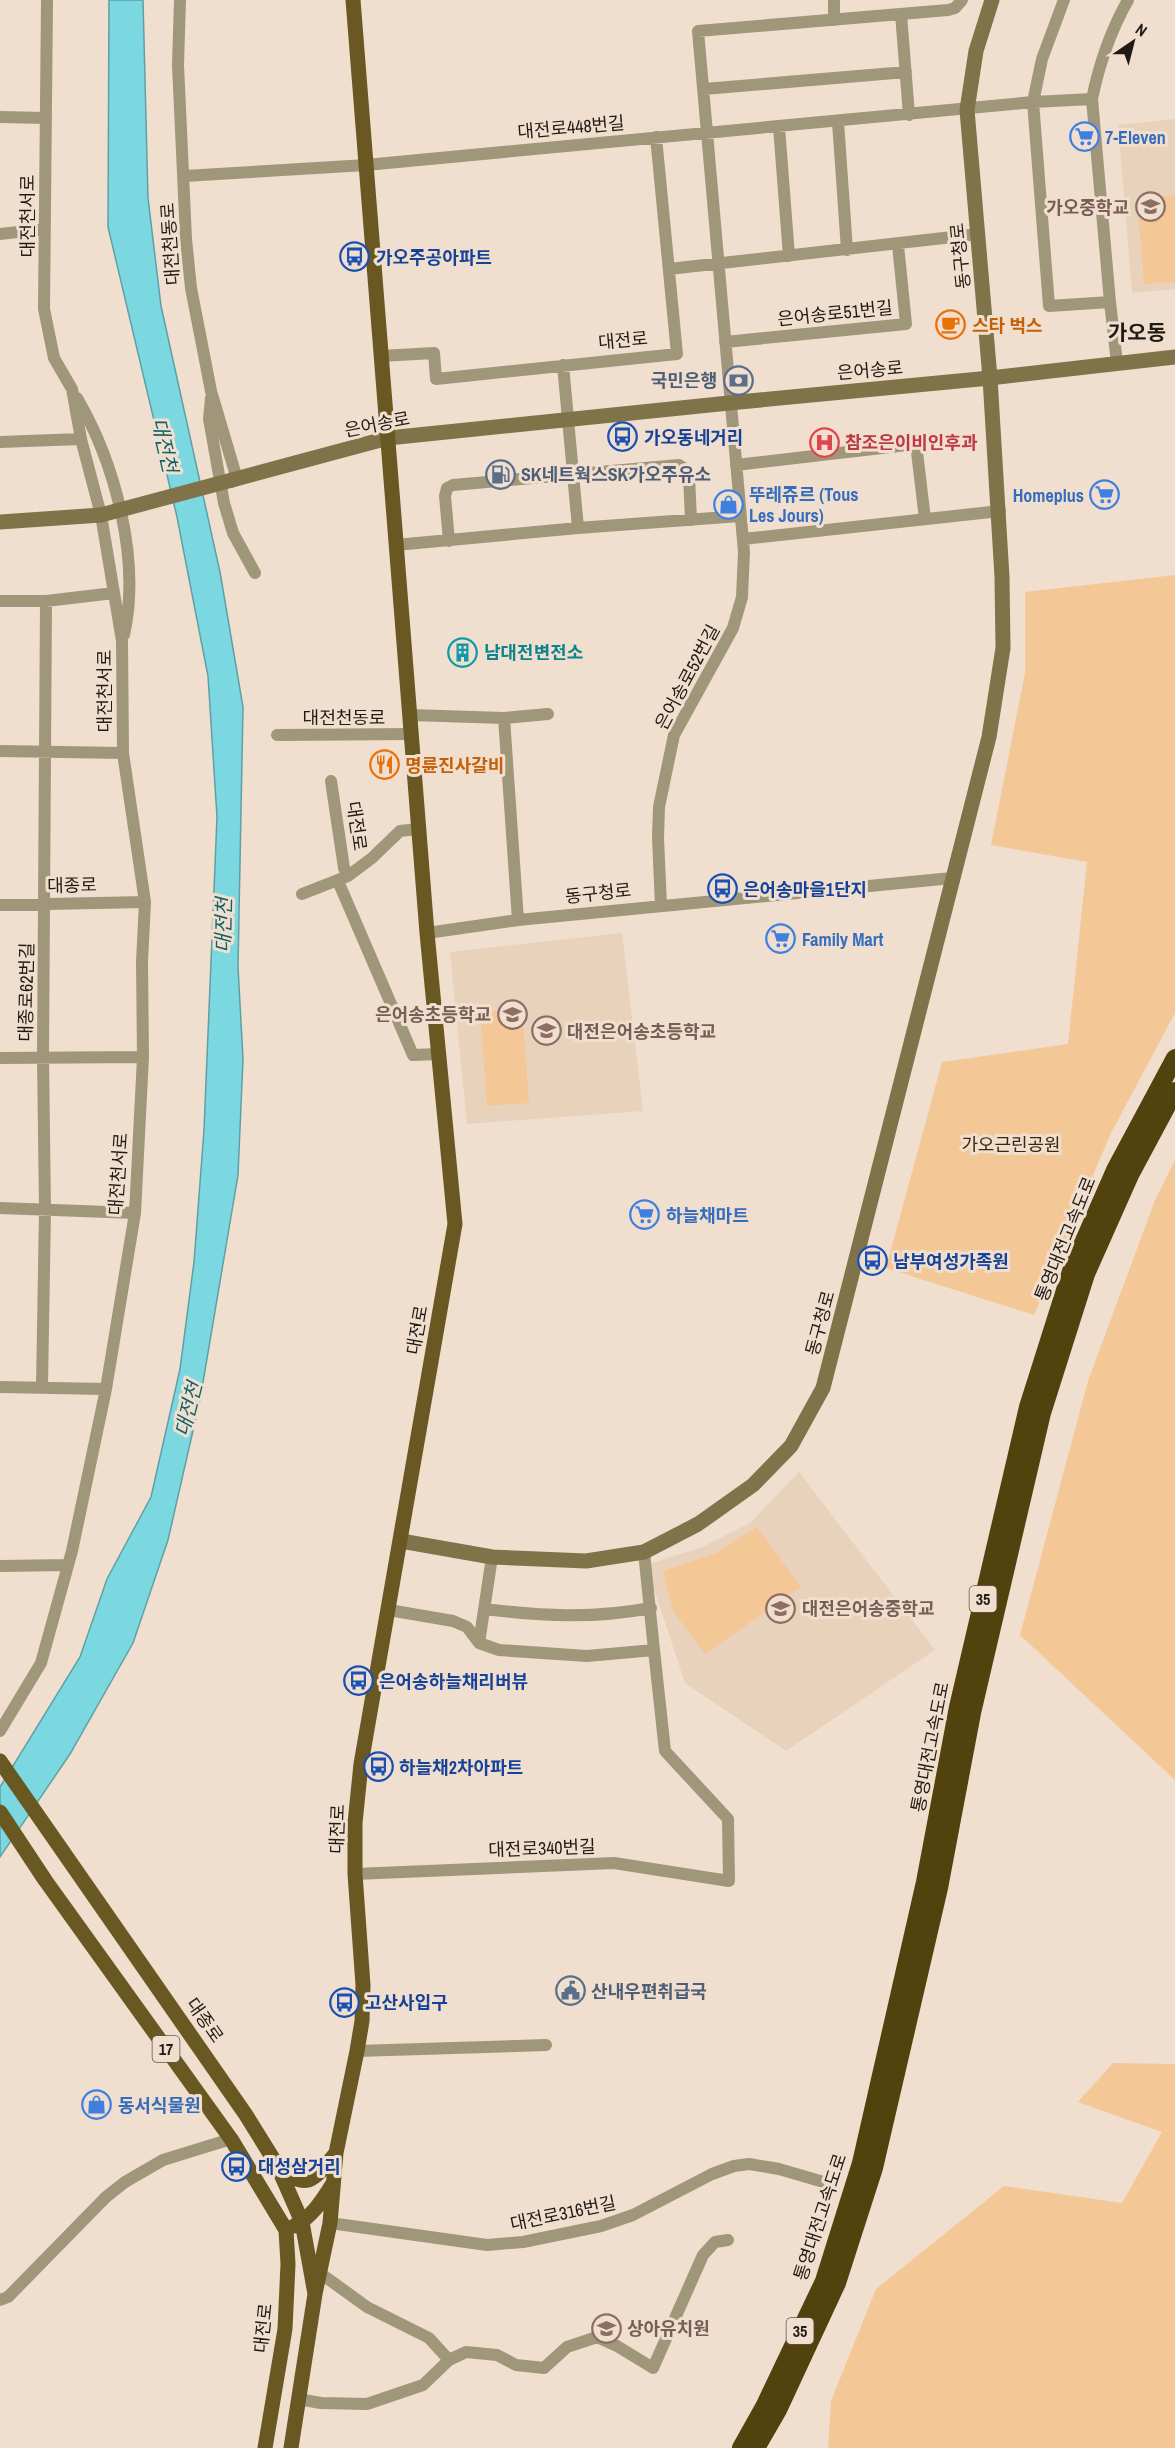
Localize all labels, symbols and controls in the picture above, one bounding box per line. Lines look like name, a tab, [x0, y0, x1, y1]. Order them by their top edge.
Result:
north arrow	[1103, 12, 1163, 72]
text: N	[1131, 18, 1152, 41]
street label: 대전로448번길	[516, 110, 626, 144]
supermarket icon: 7-Eleven	[1068, 121, 1100, 153]
place label: 7-Eleven	[1105, 125, 1166, 150]
street label: 대전천서로	[15, 175, 40, 257]
school or university icon: 가오중학교	[1134, 191, 1166, 223]
place label: 가오중학교	[1046, 195, 1129, 220]
street label: 대전천동로	[155, 202, 185, 286]
street label: 동구청로	[944, 222, 976, 290]
bus stop icon: 가오주공아파트	[339, 241, 371, 273]
place label: 가오주공아파트	[376, 245, 492, 270]
street label: 은어송로51번길	[776, 295, 894, 331]
cafe icon: 스타 벅스	[935, 309, 967, 341]
place label: 스타 벅스	[972, 313, 1042, 338]
district label: 가오동	[1108, 318, 1166, 347]
street label: 대전로	[597, 325, 649, 355]
street label: 은어송로	[836, 355, 904, 385]
bank icon: 국민은행	[722, 364, 754, 396]
place label: 국민은행	[651, 368, 717, 393]
street label: 은어송로	[342, 405, 412, 443]
water label: 대전천	[146, 415, 185, 477]
bus stop icon: 가오동네거리	[607, 421, 639, 453]
place label: 가오동네거리	[644, 425, 743, 450]
hospital icon: 참조은이비인후과	[808, 426, 840, 458]
place label: 참조은이비인후과	[845, 430, 978, 455]
fuel station icon: SK네트웍스SK가오주유소	[484, 458, 516, 490]
place label: SK네트웍스SK가오주유소	[521, 462, 711, 487]
supermarket icon: Homeplus	[1089, 479, 1121, 511]
place label: 뚜레쥬르 (Tous Les Jours)	[749, 482, 858, 528]
place label: Homeplus	[1013, 483, 1084, 508]
shop icon: 뚜레쥬르 (Tous Les Jours)	[712, 488, 744, 520]
street label: 은어송로52번길	[649, 620, 725, 734]
building icon: 남대전변전소	[447, 636, 479, 668]
place label: 남대전변전소	[484, 640, 583, 665]
street label: 대전천서로	[92, 650, 117, 732]
street label: 대전천동로	[303, 705, 385, 730]
restaurant icon: 명륜진사갈비	[368, 749, 400, 781]
place label: 명륜진사갈비	[405, 753, 504, 778]
street label: 대전로	[341, 800, 373, 852]
street label: 대종로	[47, 872, 97, 898]
bus stop icon: 은어송마을1단지	[706, 873, 738, 905]
street label: 동구청로	[564, 877, 632, 909]
place label: 은어송마을1단지	[743, 877, 867, 902]
water label: 대전천	[209, 895, 237, 953]
supermarket icon: Family Mart	[765, 923, 797, 955]
place label: Family Mart	[802, 927, 883, 952]
street label: 대종로62번길	[13, 942, 39, 1042]
school or university icon: 은어송초등학교	[496, 998, 528, 1030]
place label: 은어송초등학교	[375, 1002, 491, 1027]
school or university icon: 대전은어송초등학교	[530, 1015, 562, 1047]
place label: 대전은어송초등학교	[567, 1019, 716, 1044]
street label: 대전천서로	[103, 1132, 133, 1216]
park label: 가오근린공원	[961, 1132, 1061, 1157]
street label: 통영대전고속도로	[1029, 1173, 1101, 1305]
supermarket icon: 하늘채마트	[629, 1199, 661, 1231]
place label: 하늘채마트	[666, 1203, 749, 1228]
bus stop icon: 남부여성가족원	[856, 1245, 888, 1277]
place label: 남부여성가족원	[893, 1249, 1009, 1274]
street label: 동구청로	[799, 1288, 841, 1358]
street label: 대전로	[400, 1303, 434, 1357]
water label: 대전천	[168, 1376, 208, 1439]
road number: 35	[970, 1586, 996, 1612]
school or university icon: 대전은어송중학교	[765, 1592, 797, 1624]
place label: 대전은어송중학교	[802, 1596, 934, 1621]
bus stop icon: 은어송하늘채리버뷰	[342, 1665, 374, 1697]
place label: 은어송하늘채리버뷰	[379, 1669, 528, 1694]
street label: 통영대전고속도로	[905, 1680, 955, 1814]
bus stop icon: 하늘채2차아파트	[362, 1751, 394, 1783]
place label: 하늘채2차아파트	[399, 1755, 523, 1780]
street label: 대전로	[324, 1804, 350, 1854]
street label: 대전로340번길	[488, 1834, 596, 1862]
public building icon: 산내우편취급국	[554, 1975, 586, 2007]
place label: 산내우편취급국	[591, 1979, 707, 2004]
bus stop icon: 고산사입구	[328, 1986, 360, 2018]
place label: 고산사입구	[365, 1990, 448, 2015]
street label: 대종로	[181, 1992, 229, 2048]
road number: 17	[152, 2036, 180, 2062]
shop icon: 동서식물원	[81, 2089, 113, 2121]
place label: 동서식물원	[118, 2093, 201, 2118]
bus stop icon: 대성삼거리	[221, 2150, 253, 2182]
street label: 통영대전고속도로	[788, 2150, 852, 2284]
place label: 대성삼거리	[258, 2154, 341, 2179]
street label: 대전로316번길	[508, 2190, 618, 2236]
street label: 대전로	[248, 2302, 278, 2354]
school or university icon: 상아유치원	[590, 2312, 622, 2344]
place label: 상아유치원	[627, 2316, 710, 2341]
road number: 35	[786, 2318, 814, 2344]

